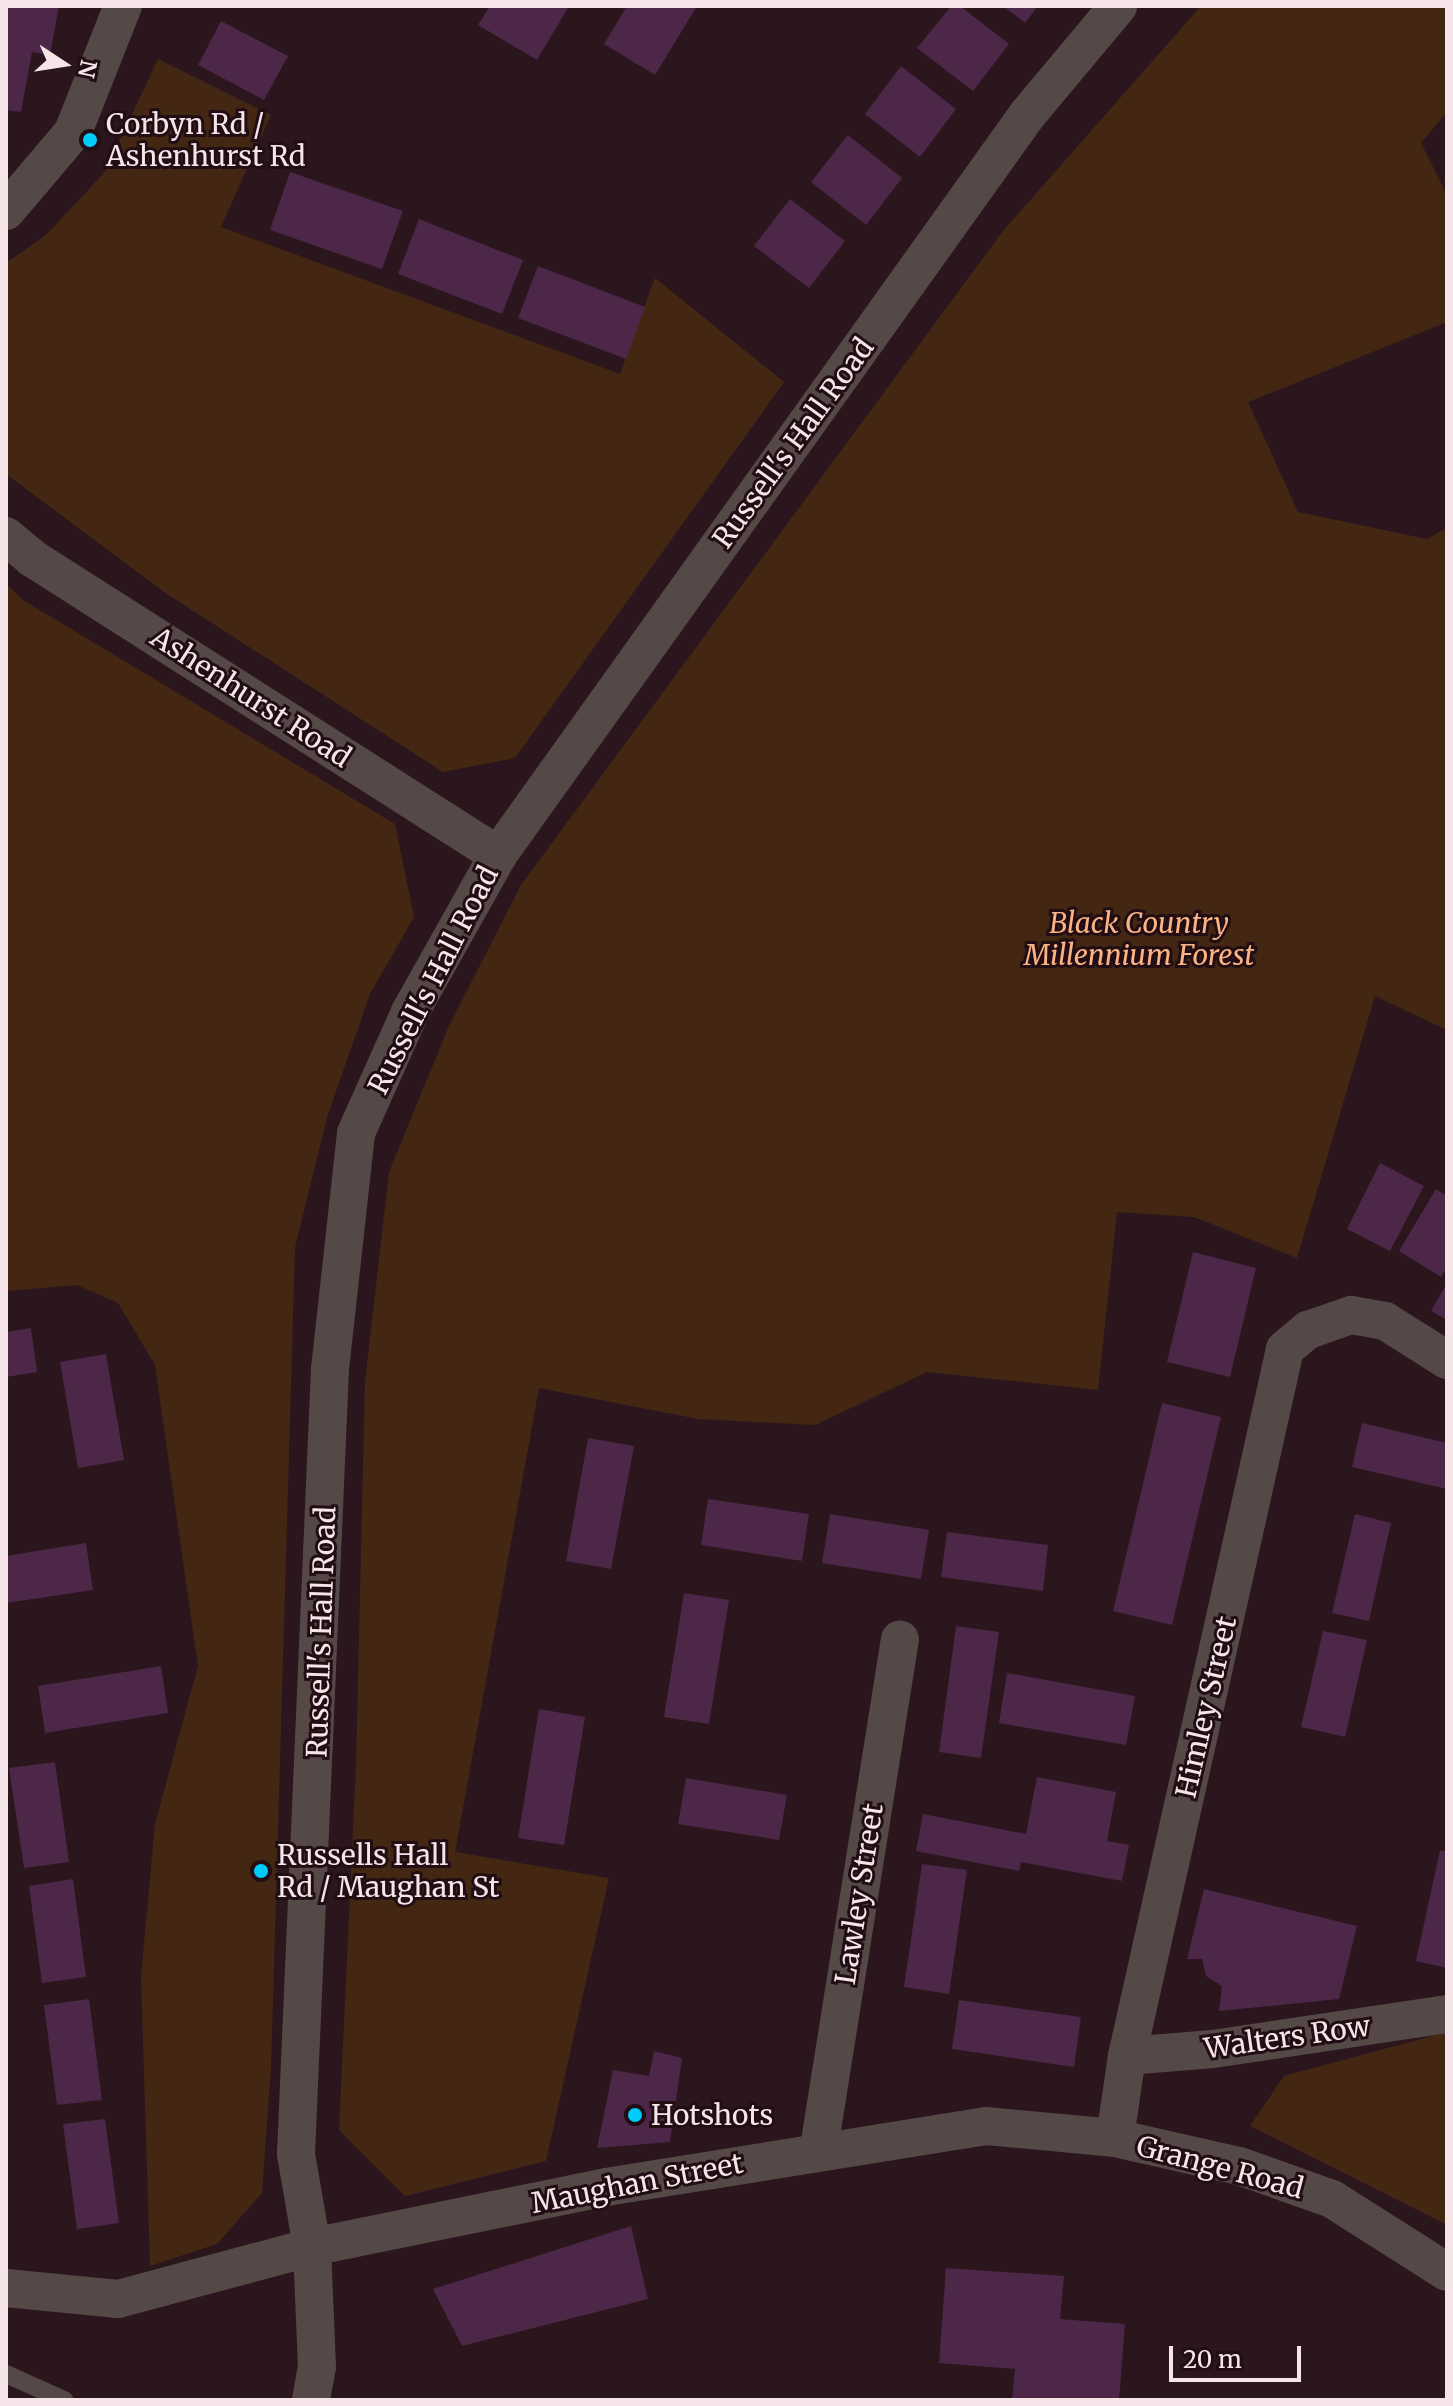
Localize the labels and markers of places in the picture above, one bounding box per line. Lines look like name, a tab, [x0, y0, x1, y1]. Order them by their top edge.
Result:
place label: Corbyn Rd / Ashenhurst Rd	[106, 107, 306, 173]
marker: Corbyn Rd / Ashenhurst Rd	[81, 131, 99, 149]
place label: Russells Hall Rd / Maughan St	[277, 1838, 500, 1904]
marker: Russells Hall Rd / Maughan St	[252, 1862, 270, 1880]
place label: Hotshots	[651, 2098, 773, 2132]
marker: Hotshots	[626, 2106, 644, 2124]

